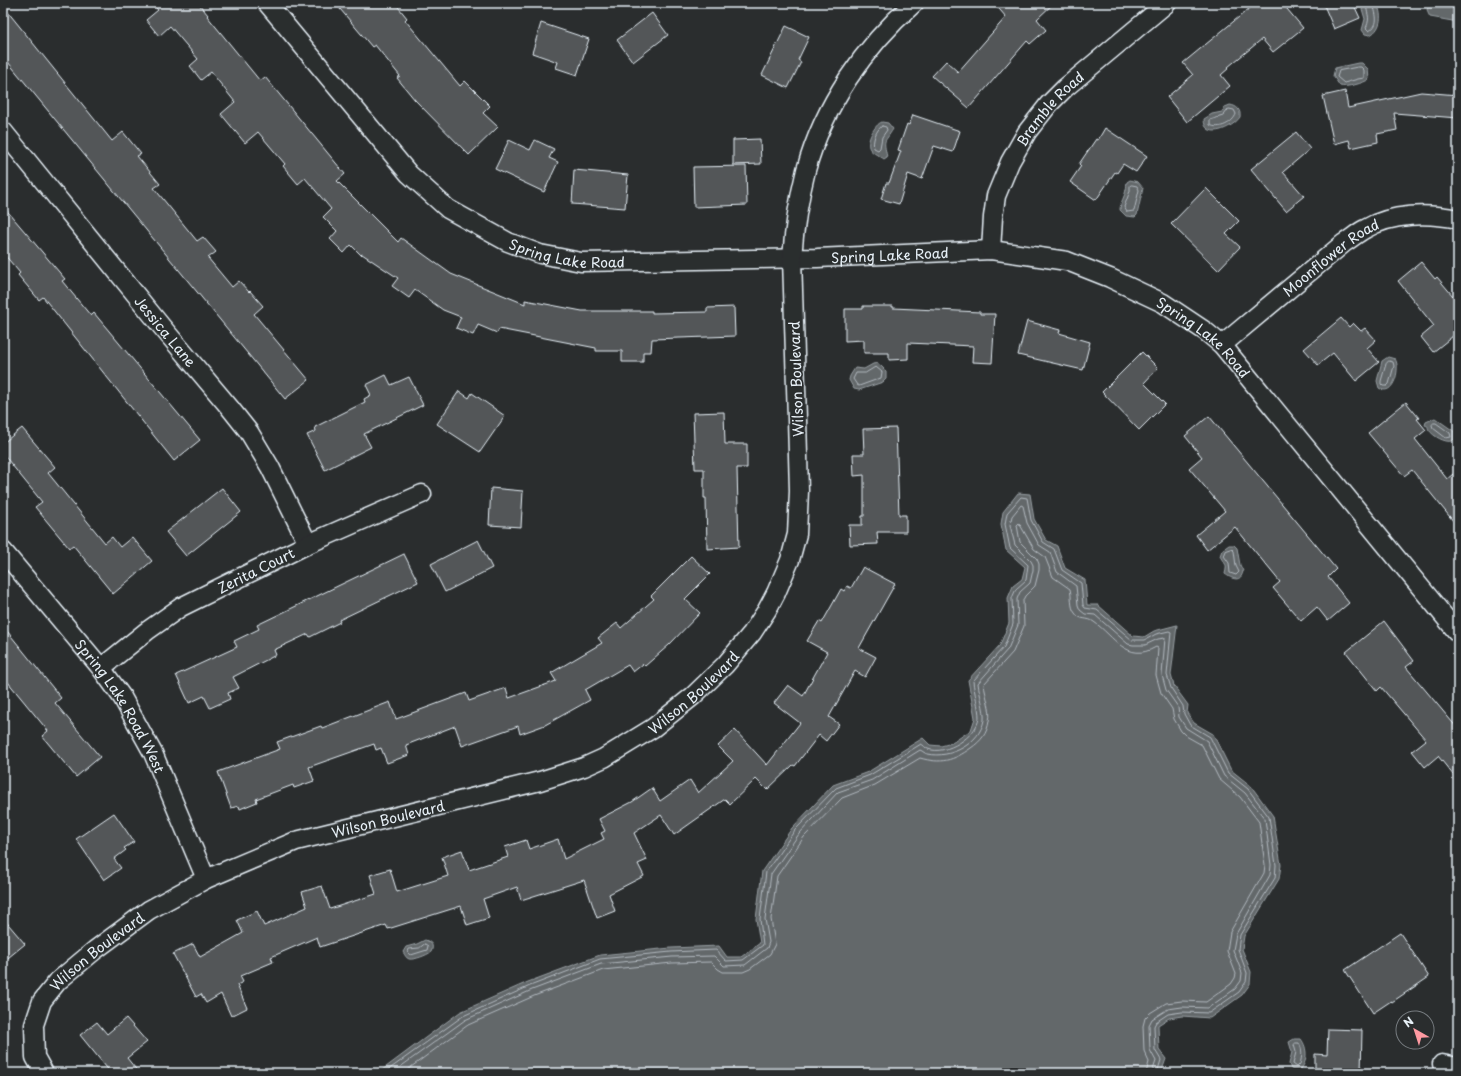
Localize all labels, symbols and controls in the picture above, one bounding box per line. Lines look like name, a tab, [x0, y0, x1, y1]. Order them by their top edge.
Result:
street label: Bramble Road	[1011, 66, 1088, 150]
street label: Moonflower Road	[1278, 213, 1382, 301]
street label: Spring Lake Road	[506, 233, 625, 273]
street label: Spring Lake Road	[830, 241, 949, 268]
street label: Jessica Lane	[130, 291, 202, 371]
street label: Spring Lake Road	[1153, 291, 1255, 382]
street label: Wilson Boulevard	[783, 320, 809, 437]
street label: Zerita Court	[213, 542, 298, 598]
street label: Spring Lake Road West	[70, 634, 171, 776]
street label: Wilson Boulevard	[643, 646, 744, 739]
street label: Wilson Boulevard	[329, 794, 447, 842]
street label: Wilson Boulevard	[44, 907, 149, 995]
north arrow	[1395, 1010, 1435, 1050]
text: N	[1400, 1012, 1417, 1031]

